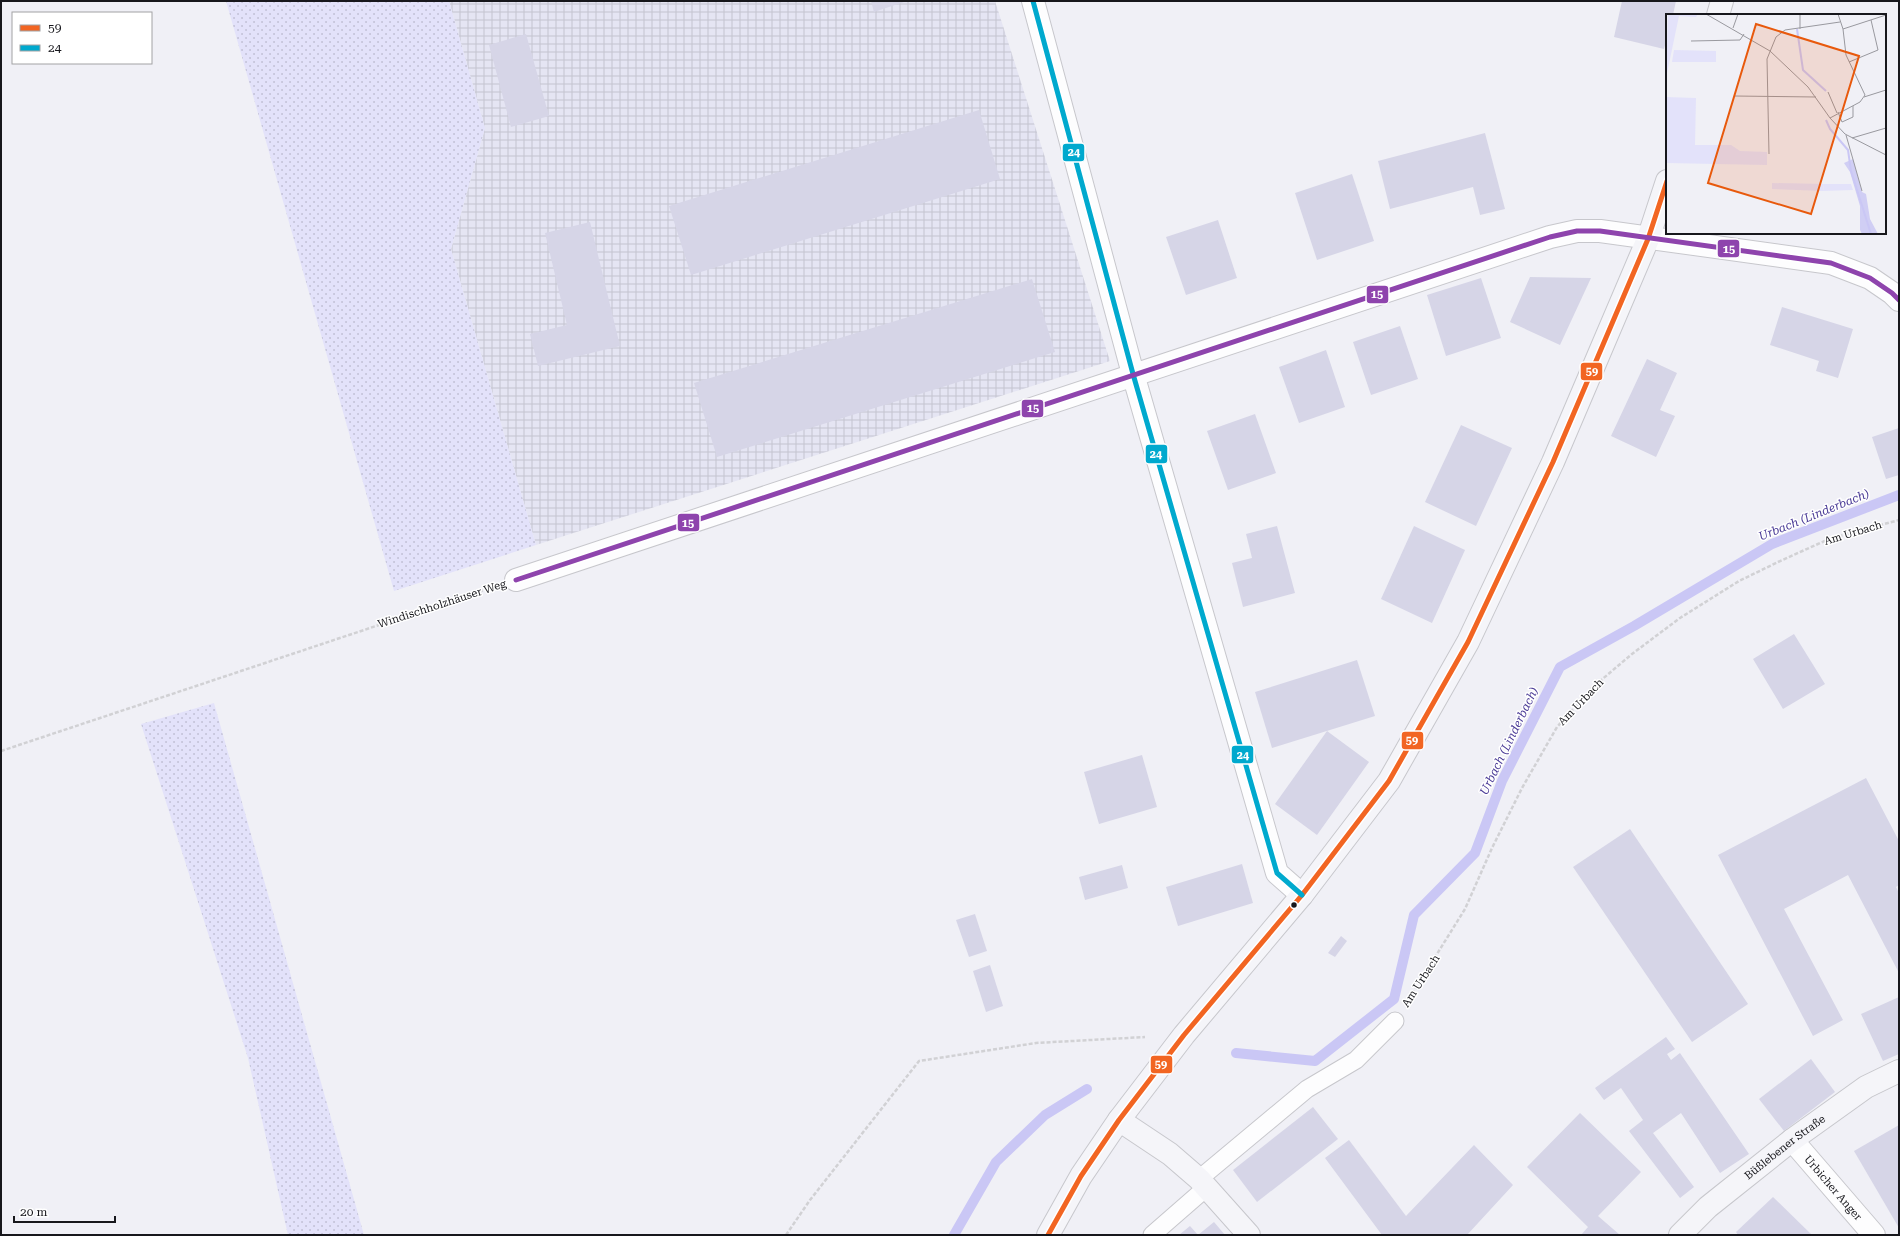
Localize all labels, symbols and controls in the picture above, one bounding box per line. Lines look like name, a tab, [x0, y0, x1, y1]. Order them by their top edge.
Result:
legend	[12, 12, 152, 64]
inset map	[1666, 14, 1886, 234]
text: 59	[48, 21, 62, 35]
text: 24	[48, 41, 62, 55]
line badge: 24	[1062, 143, 1085, 162]
text: 24	[1068, 146, 1081, 159]
line badge: 15	[1717, 239, 1740, 258]
text: 15	[1723, 243, 1735, 256]
line badge: 15	[1366, 285, 1389, 304]
text: 15	[1371, 288, 1383, 301]
line badge: 59	[1580, 362, 1603, 381]
text: 59	[1586, 365, 1598, 378]
line badge: 15	[1021, 399, 1044, 418]
text: 15	[1027, 402, 1039, 415]
line badge: 24	[1145, 444, 1168, 464]
text: 24	[1150, 448, 1163, 461]
water label: Urbach (Linderbach)	[1757, 486, 1871, 544]
line badge: 15	[677, 513, 700, 532]
text: 15	[682, 517, 694, 530]
street label: Am Urbach	[1823, 518, 1883, 548]
street label: Windischholzhäuser Weg	[376, 577, 509, 631]
street label: Am Urbach	[1556, 676, 1606, 728]
water label: Urbach (Linderbach)	[1477, 685, 1541, 797]
line badge: 59	[1401, 731, 1424, 750]
text: 59	[1406, 734, 1418, 747]
line badge: 24	[1231, 745, 1254, 764]
text: 24	[1237, 749, 1250, 762]
unlabelled marker	[1289, 900, 1299, 910]
street label: Am Urbach	[1399, 952, 1443, 1010]
line badge: 59	[1150, 1055, 1173, 1074]
text: 59	[1155, 1058, 1167, 1071]
street label: Büßlebener Straße	[1742, 1112, 1828, 1182]
street label: Urbicher Anger	[1802, 1152, 1865, 1223]
scale bar	[14, 1198, 115, 1224]
text: 20 m	[20, 1205, 47, 1219]

